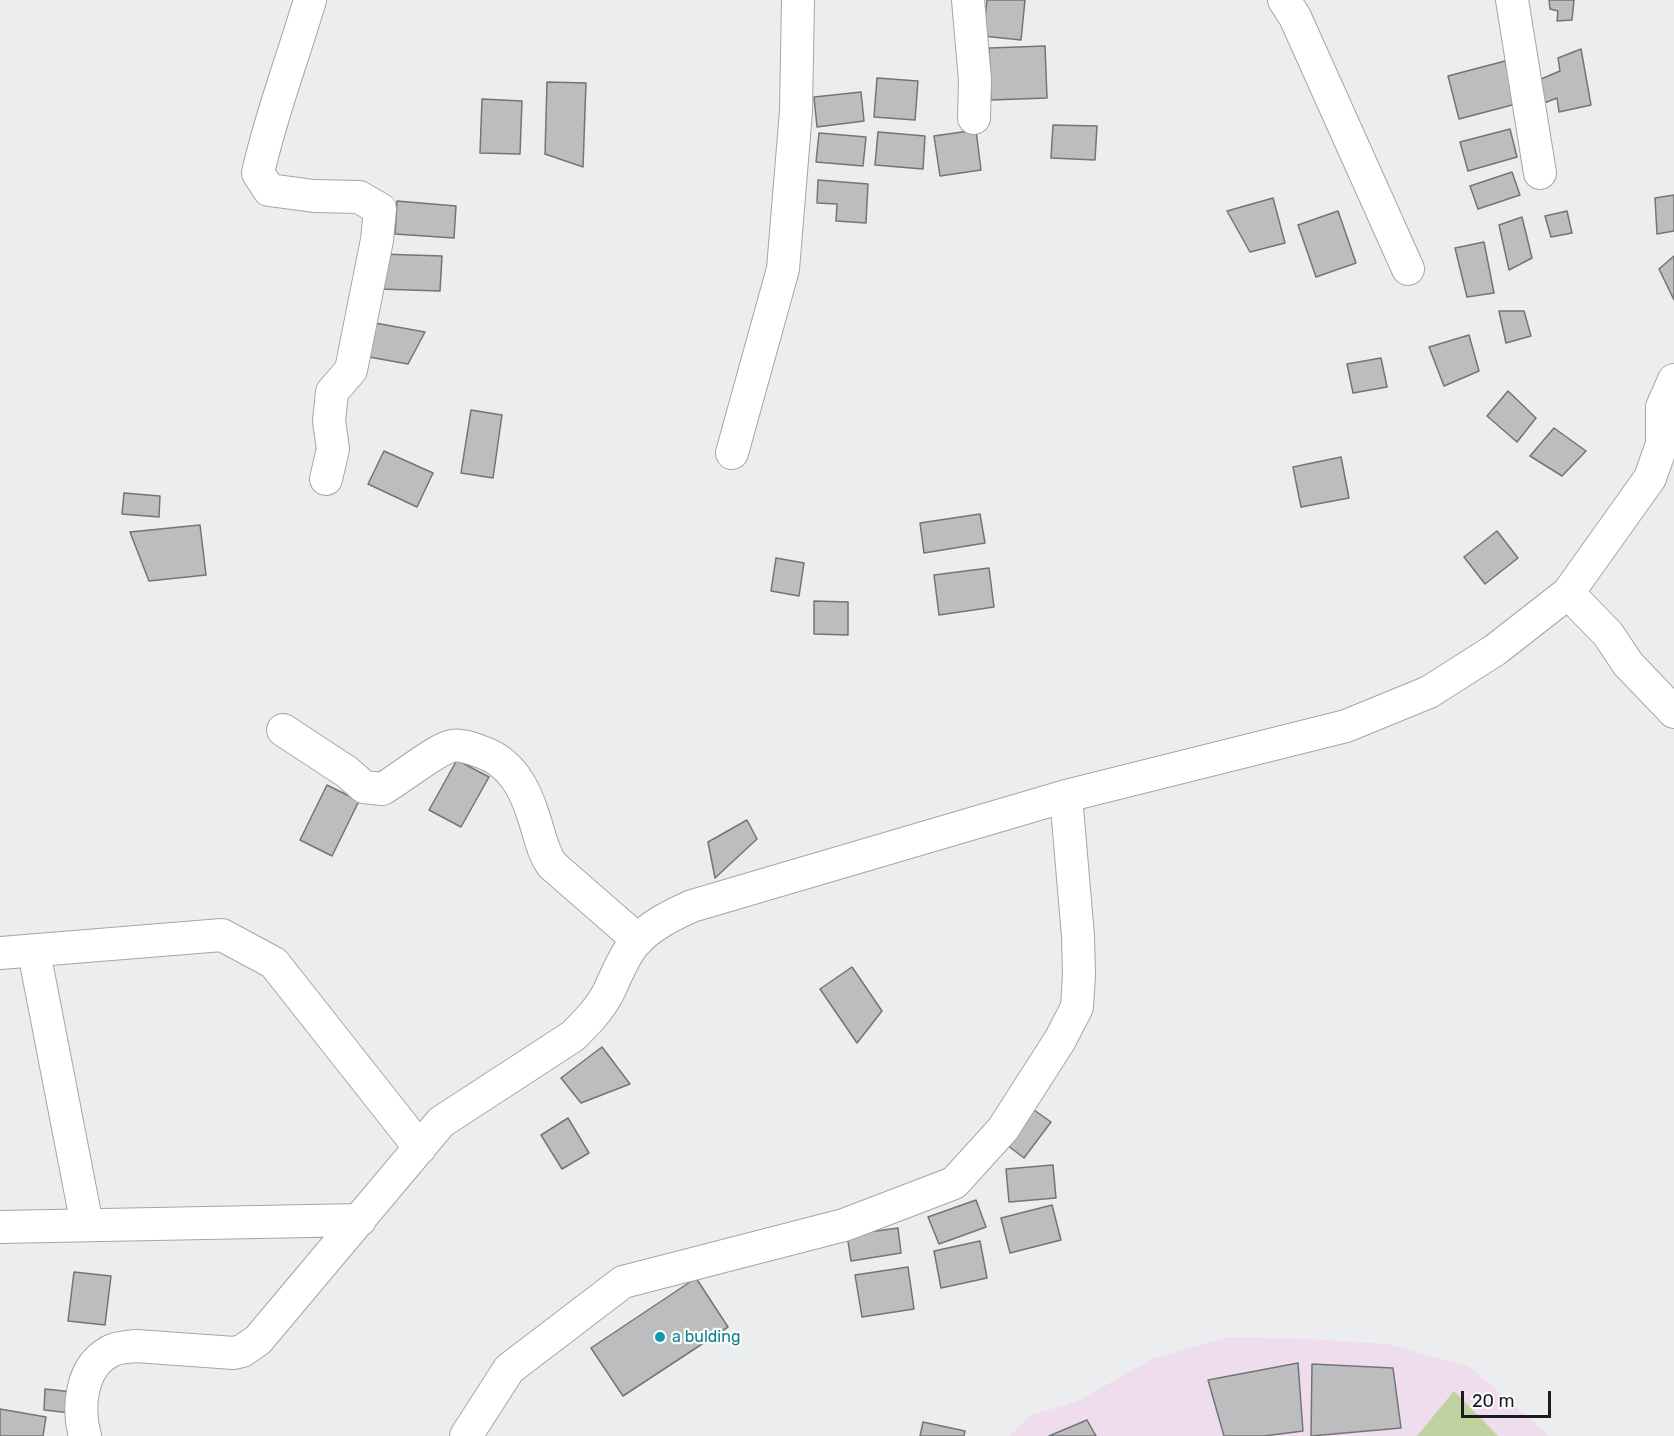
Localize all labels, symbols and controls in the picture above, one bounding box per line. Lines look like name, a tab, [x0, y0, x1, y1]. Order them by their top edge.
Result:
place label: a bulding	[672, 1327, 740, 1347]
marker: a bulding	[653, 1330, 667, 1344]
scale bar	[1464, 1379, 1554, 1417]
text: 20 m	[1472, 1390, 1514, 1412]

